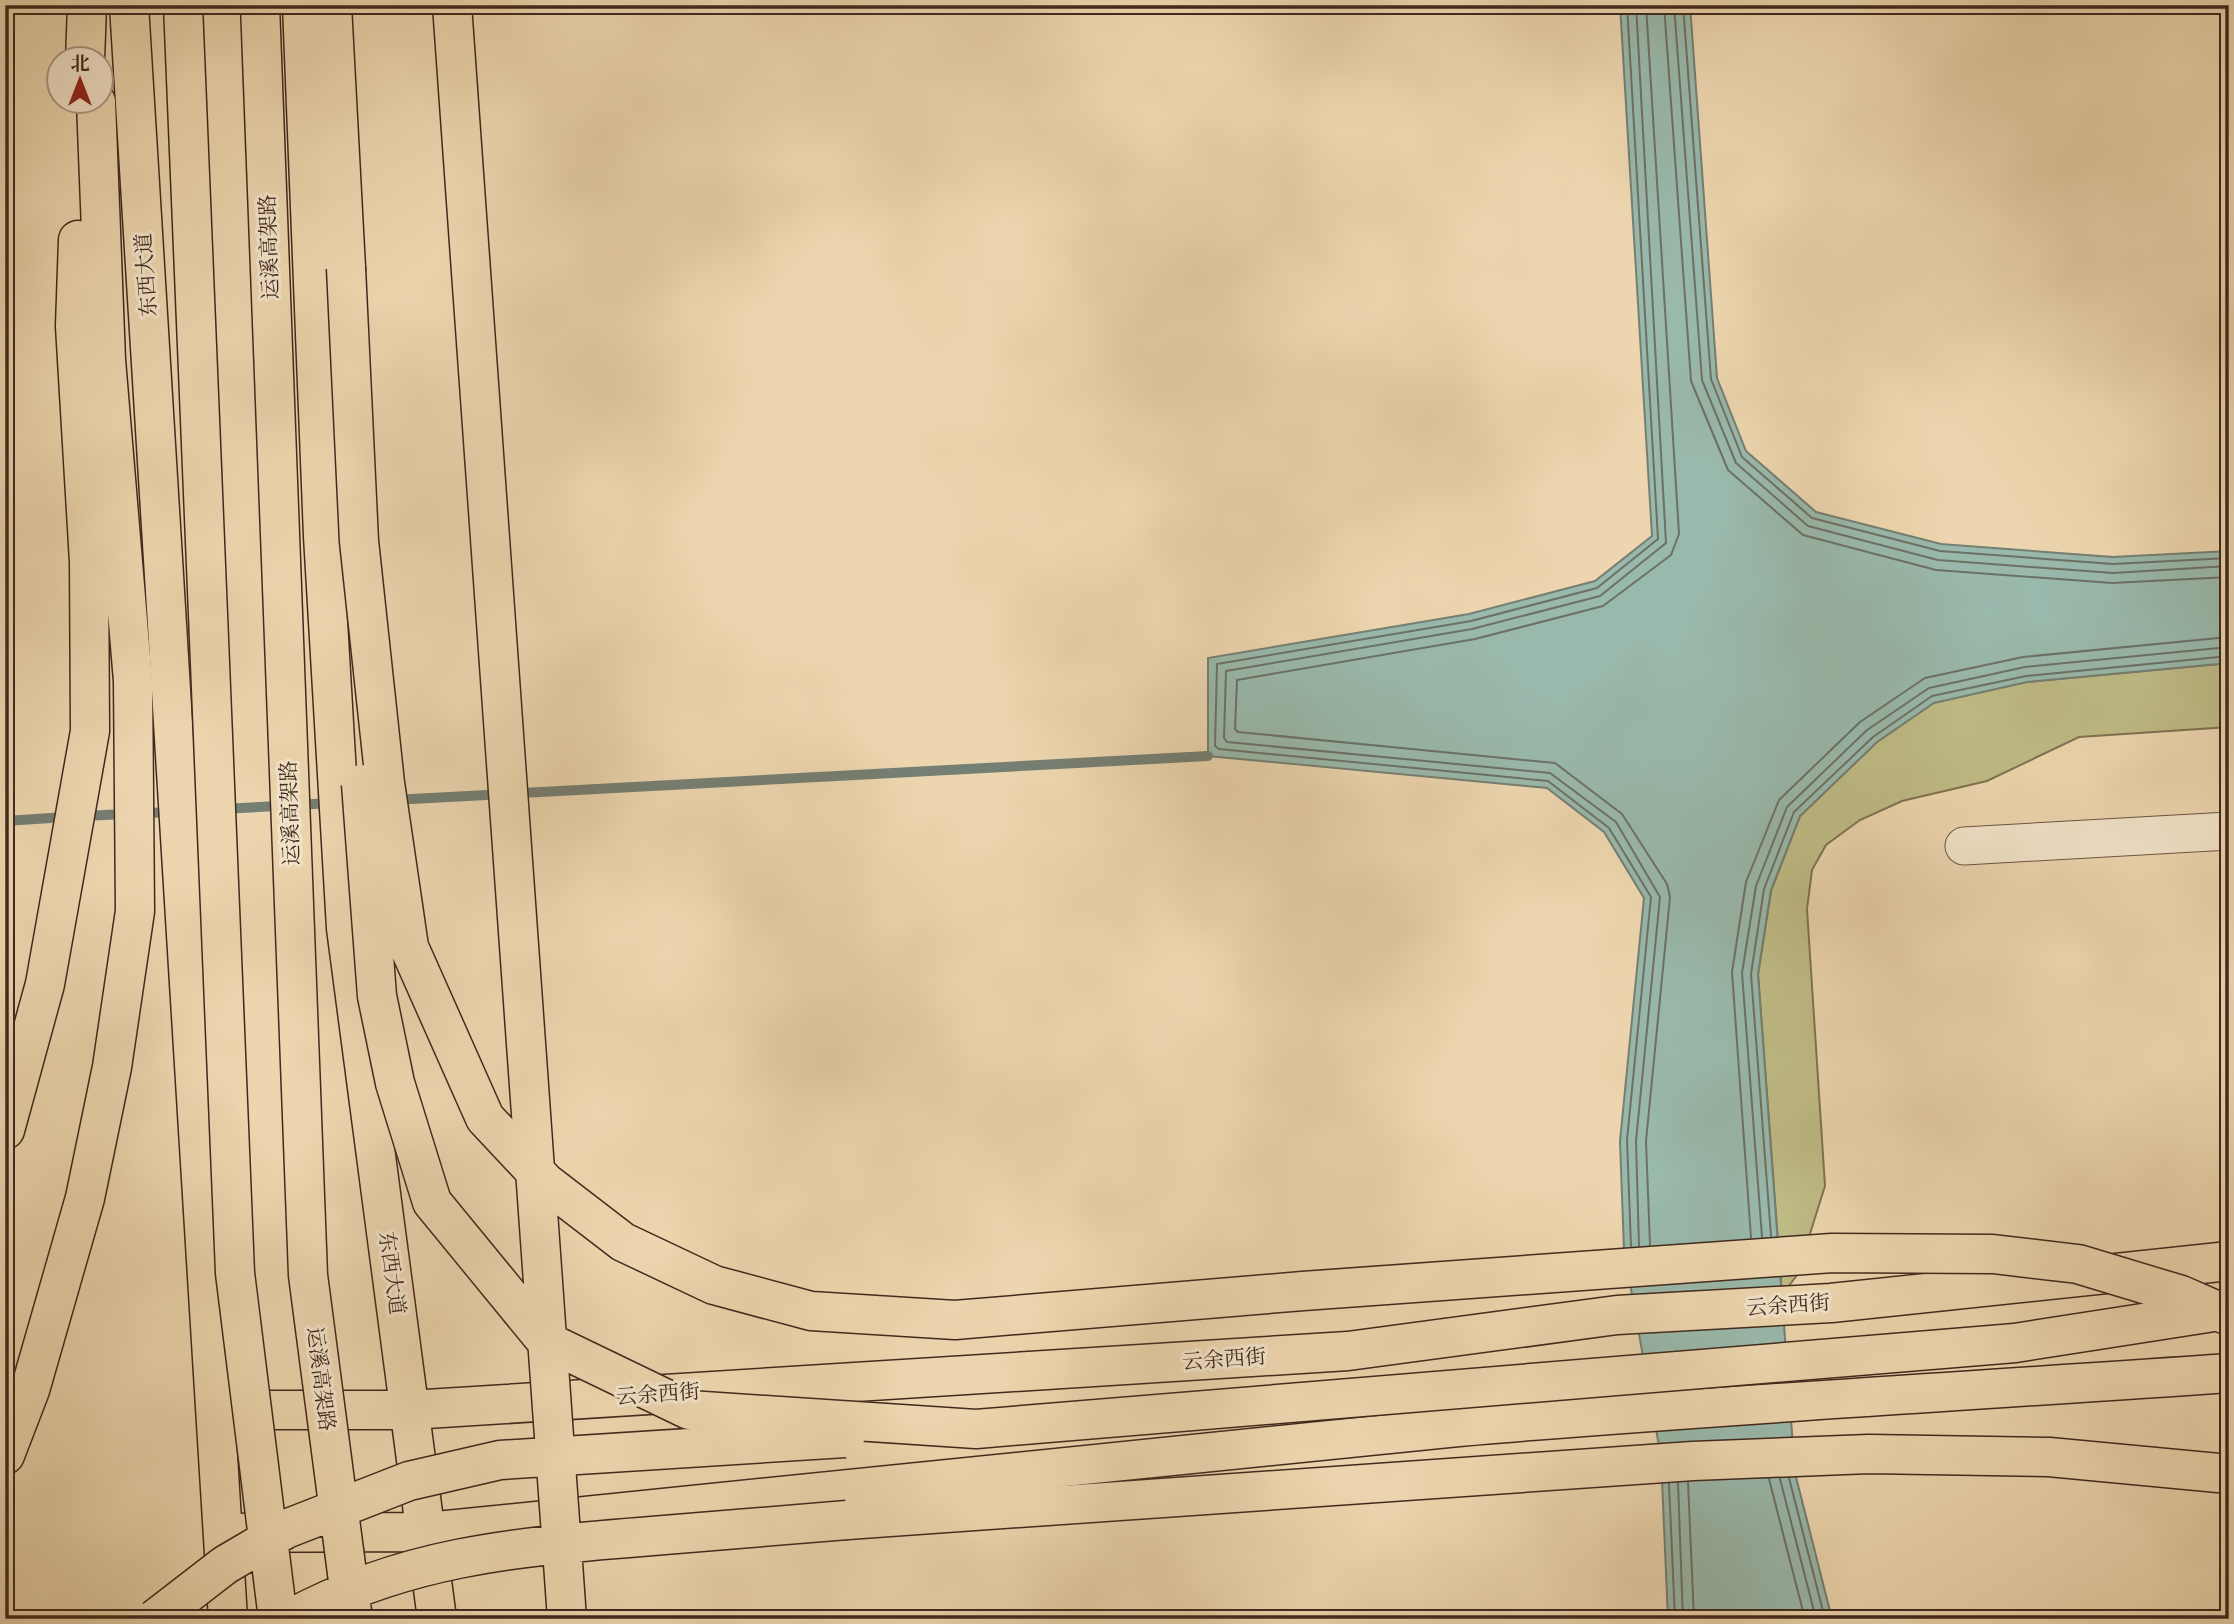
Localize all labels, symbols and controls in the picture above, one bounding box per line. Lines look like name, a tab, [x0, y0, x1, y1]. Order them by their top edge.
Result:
north arrow	[46, 46, 116, 116]
text: 北	[70, 52, 90, 75]
street label: 运溪高架路	[254, 194, 284, 300]
street label: 东西大道	[130, 232, 162, 318]
street label: 运溪高架路	[275, 760, 305, 866]
street label: 东西大道	[373, 1230, 411, 1316]
street label: 云余西街	[1745, 1289, 1831, 1321]
street label: 运溪高架路	[302, 1325, 340, 1433]
street label: 云余西街	[1181, 1343, 1267, 1375]
street label: 云余西街	[615, 1378, 701, 1410]

